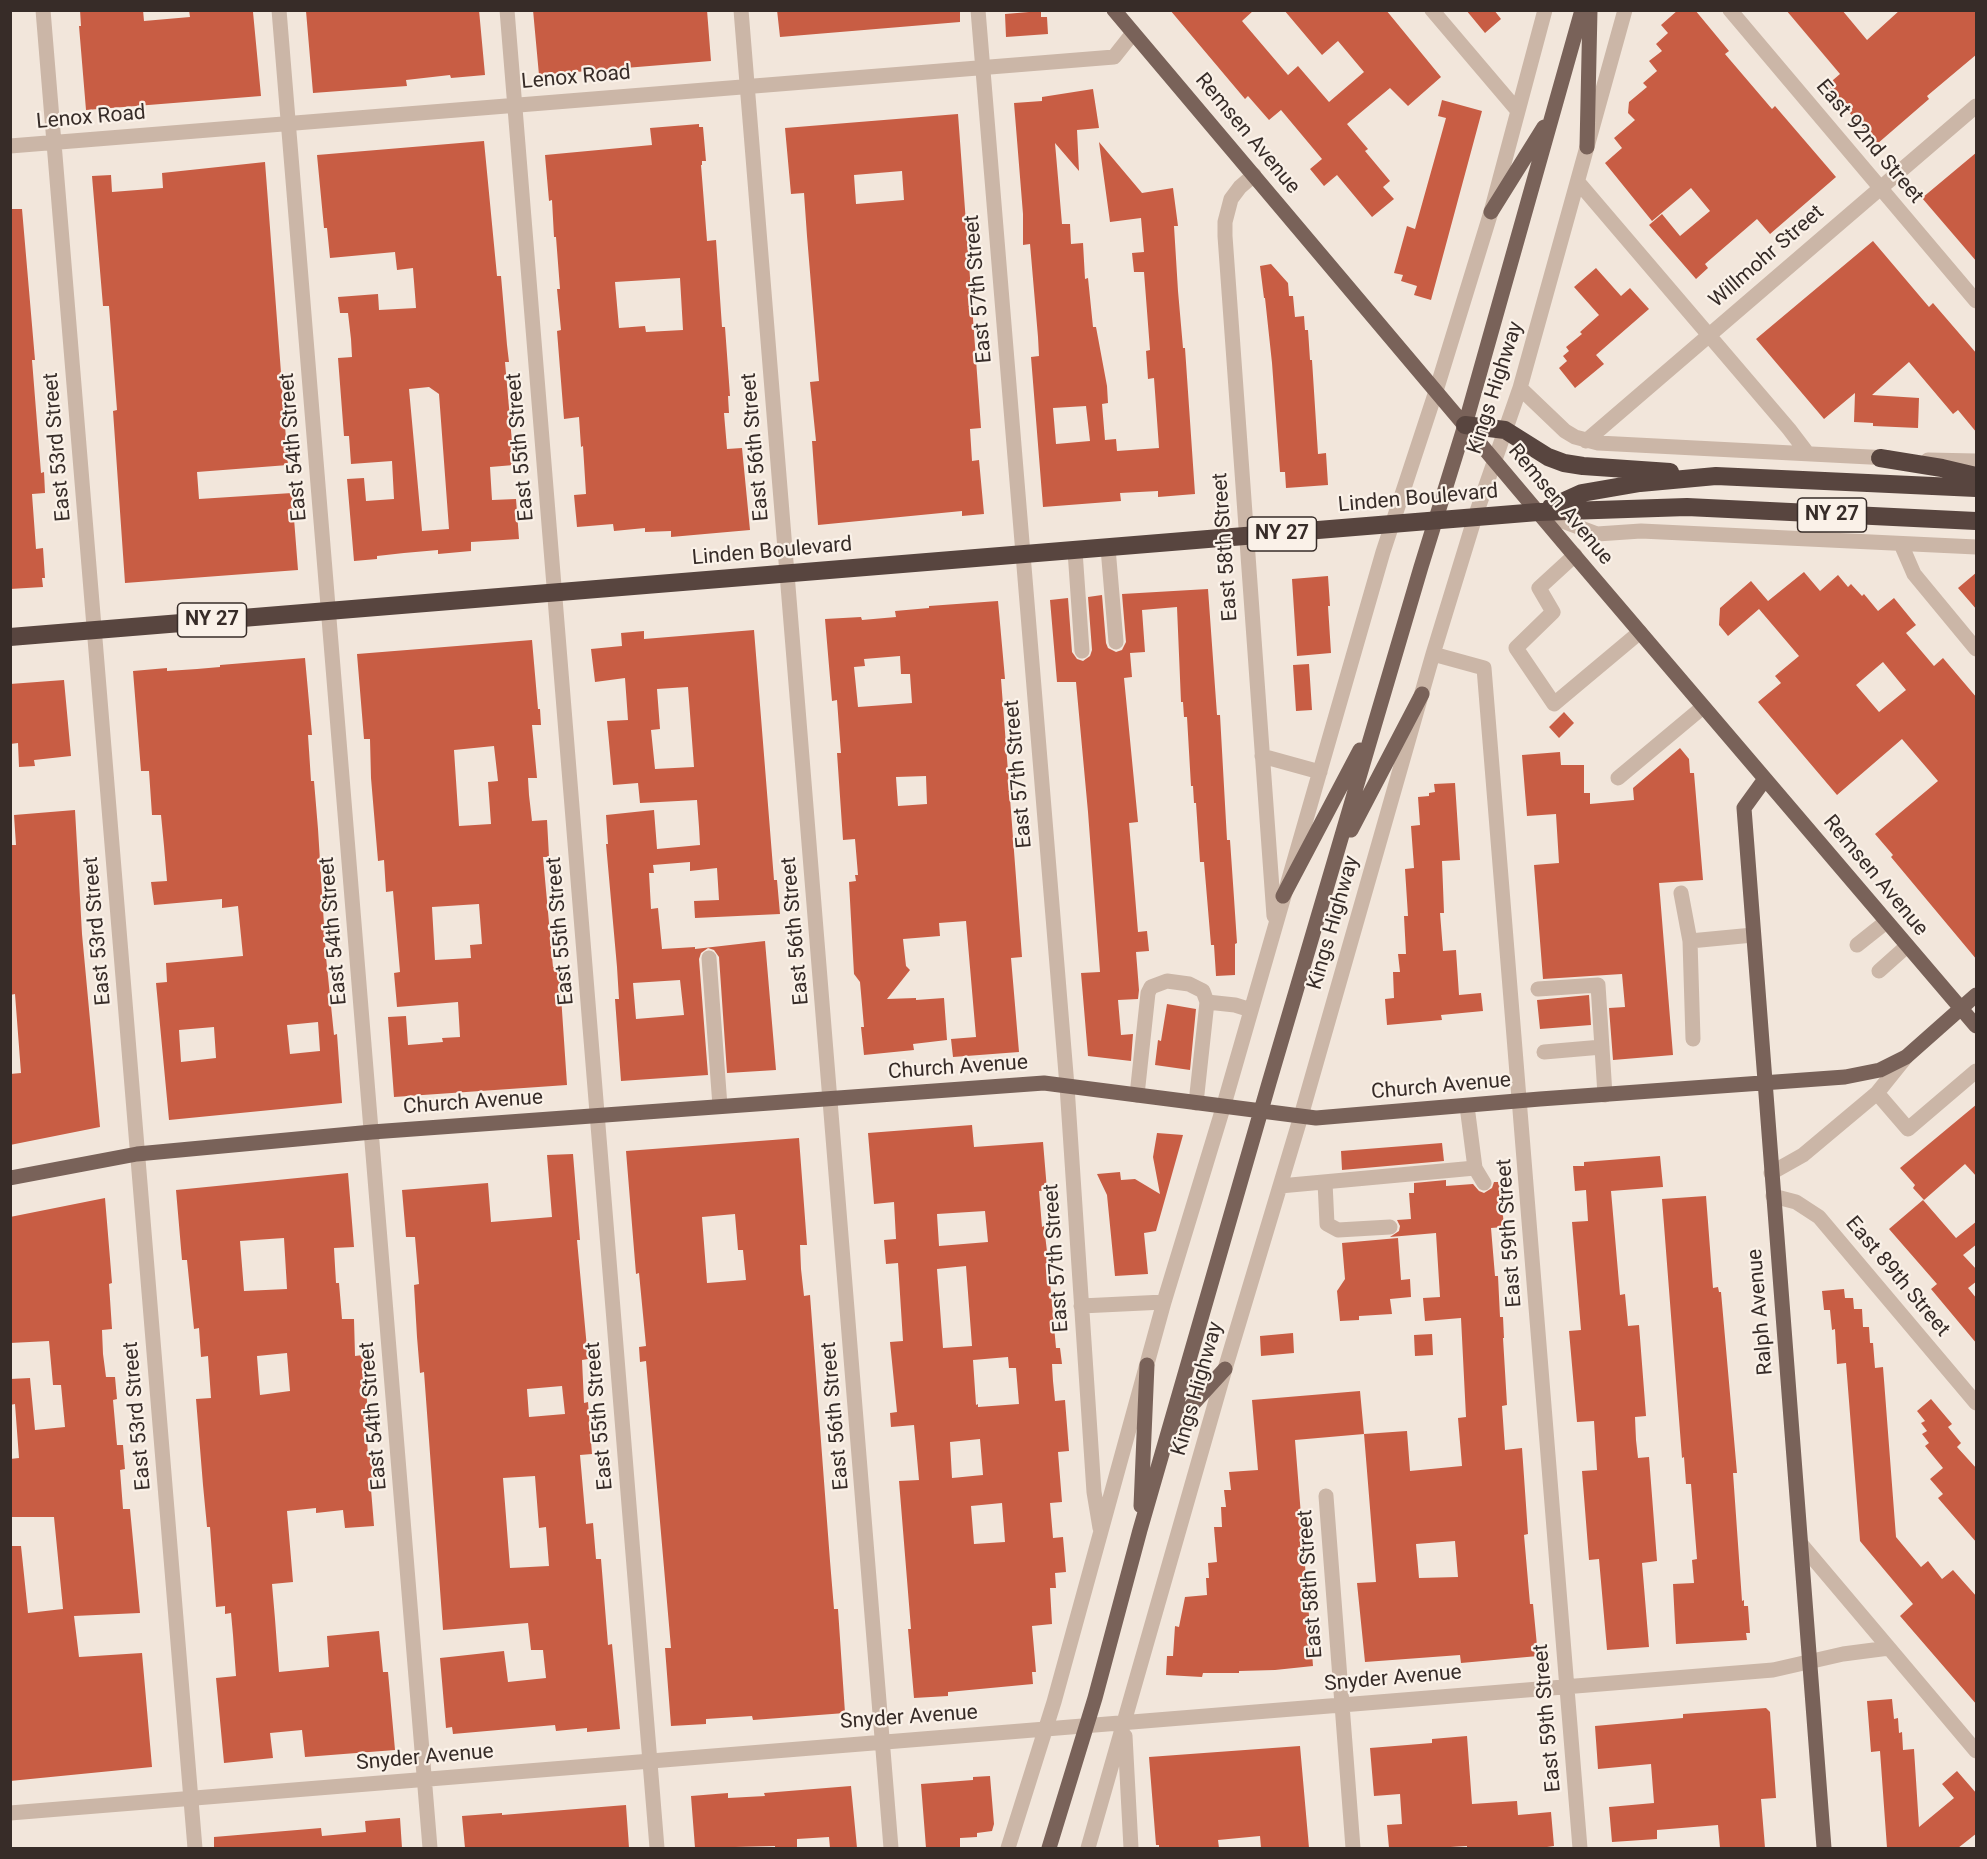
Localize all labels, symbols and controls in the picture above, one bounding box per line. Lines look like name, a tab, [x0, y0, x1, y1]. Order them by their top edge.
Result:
street label: Lenox Road	[520, 61, 632, 95]
street label: Remsen Avenue	[1189, 68, 1305, 200]
street label: East 92nd Street	[1810, 75, 1928, 209]
street label: Lenox Road	[35, 101, 147, 135]
street label: Willmohr Street	[1705, 200, 1829, 314]
street label: East 57th Street	[960, 214, 998, 364]
street label: Kings Highway	[1463, 318, 1529, 458]
street label: East 53rd Street	[39, 372, 77, 522]
street label: East 54th Street	[275, 372, 313, 522]
street label: East 55th Street	[502, 372, 540, 522]
street label: East 56th Street	[737, 372, 775, 522]
street label: Remsen Avenue	[1502, 439, 1618, 571]
street label: East 58th Street	[1208, 472, 1244, 622]
street label: Linden Boulevard	[1337, 479, 1499, 519]
road number: NY 27	[1798, 498, 1866, 532]
road number: NY 27	[1248, 517, 1316, 551]
street label: Linden Boulevard	[691, 532, 853, 572]
road number: NY 27	[178, 603, 246, 637]
street label: East 57th Street	[1000, 699, 1038, 849]
street label: Remsen Avenue	[1817, 810, 1933, 942]
street label: Kings Highway	[1303, 853, 1365, 993]
street label: East 53rd Street	[79, 856, 117, 1006]
street label: East 54th Street	[315, 856, 353, 1006]
street label: East 55th Street	[542, 856, 580, 1006]
street label: East 56th Street	[777, 856, 815, 1006]
street label: Church Avenue	[887, 1051, 1029, 1085]
street label: Church Avenue	[1370, 1068, 1512, 1106]
street label: Church Avenue	[402, 1086, 544, 1120]
street label: East 59th Street	[1492, 1158, 1528, 1308]
street label: East 57th Street	[1039, 1183, 1075, 1333]
street label: East 89th Street	[1839, 1212, 1955, 1342]
street label: Ralph Avenue	[1743, 1248, 1779, 1376]
street label: Kings Highway	[1167, 1319, 1229, 1459]
street label: East 53rd Street	[119, 1341, 157, 1491]
street label: East 54th Street	[355, 1341, 393, 1491]
street label: East 55th Street	[581, 1341, 619, 1491]
street label: East 56th Street	[817, 1341, 855, 1491]
street label: East 58th Street	[1293, 1509, 1329, 1659]
street label: East 59th Street	[1529, 1643, 1567, 1793]
street label: Snyder Avenue	[1323, 1660, 1463, 1698]
street label: Snyder Avenue	[839, 1701, 979, 1735]
street label: Snyder Avenue	[355, 1739, 495, 1777]

